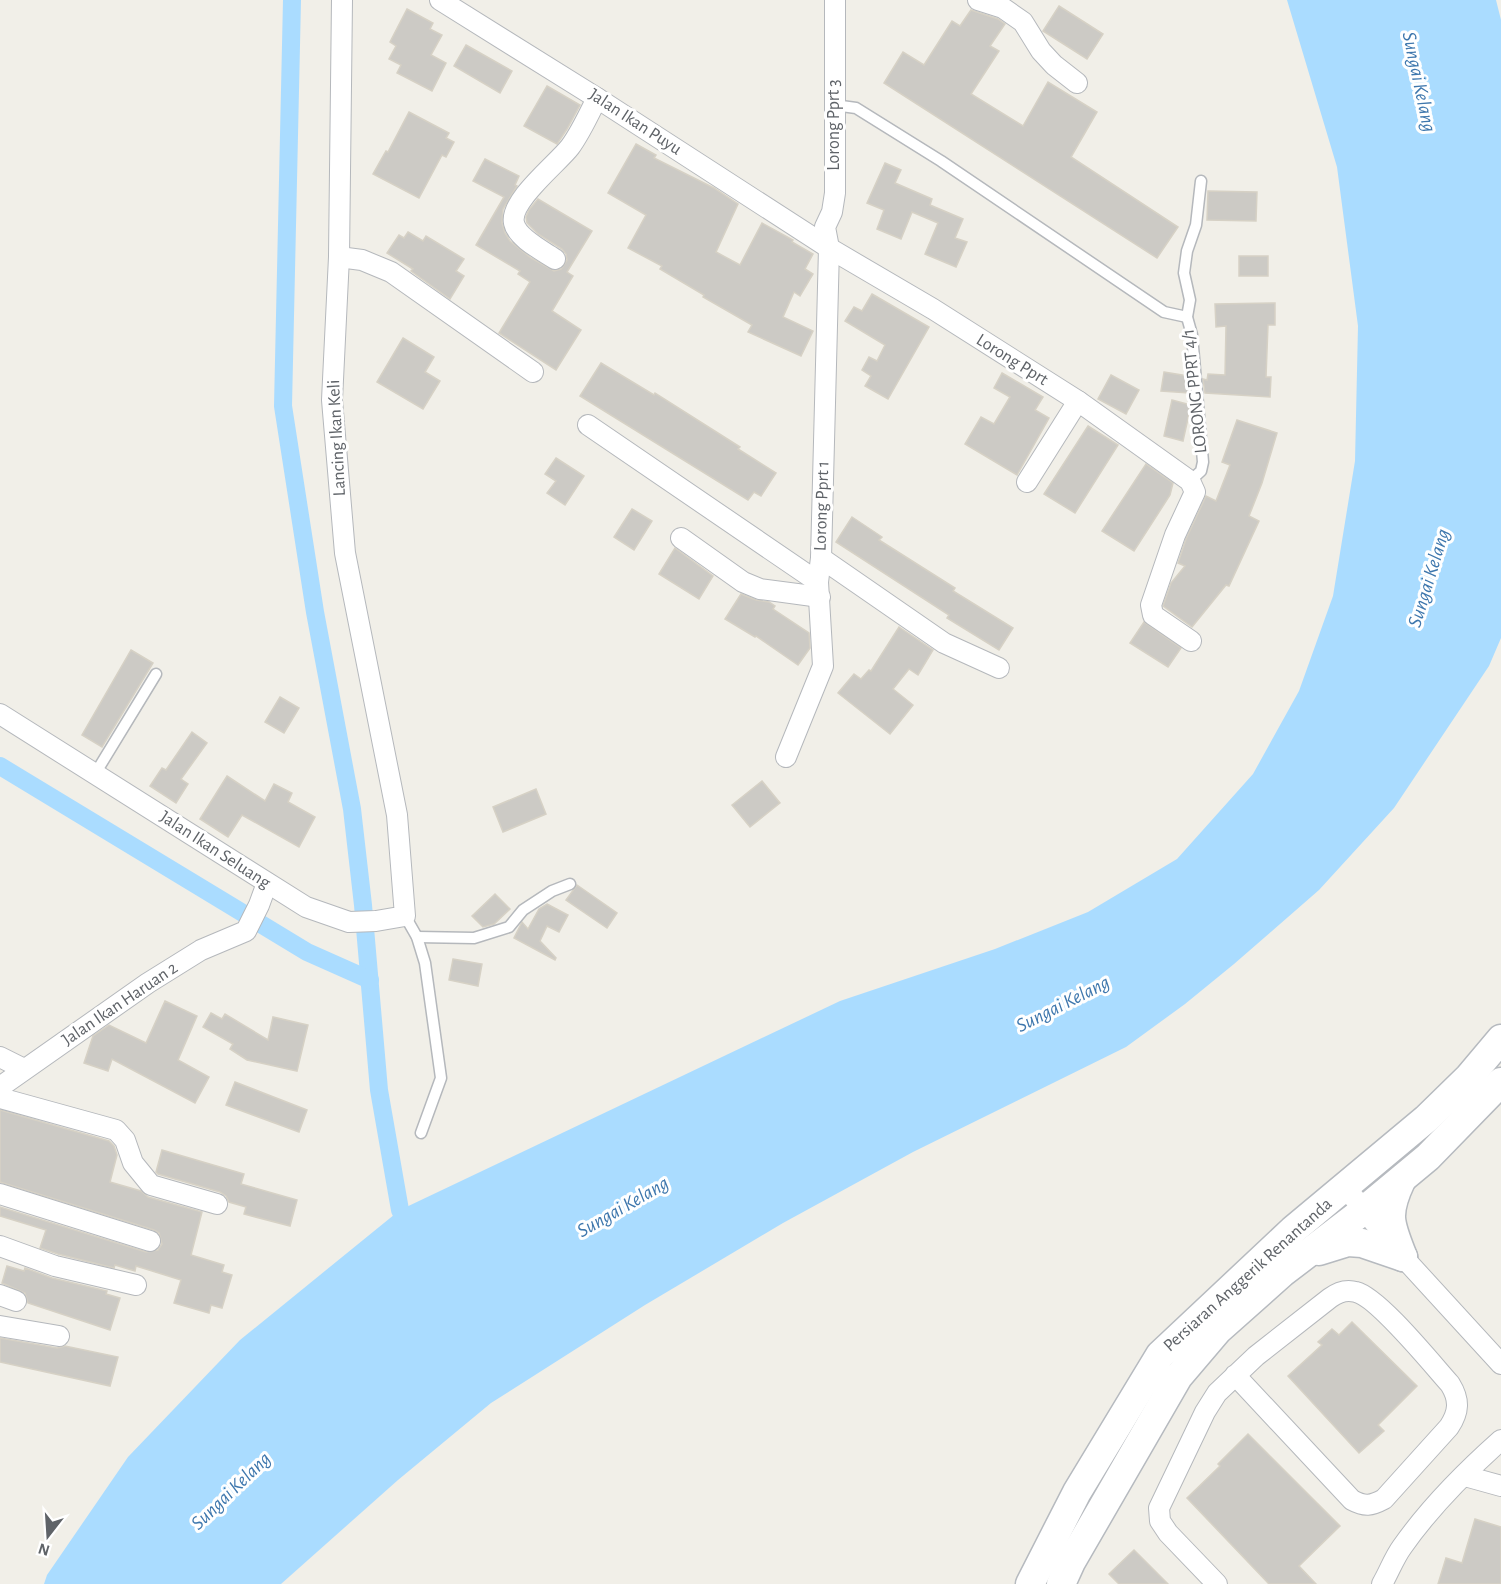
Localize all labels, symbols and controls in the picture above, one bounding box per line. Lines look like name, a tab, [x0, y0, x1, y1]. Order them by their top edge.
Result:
water label: Sungai Kelang	[1399, 30, 1439, 134]
street label: Lorong Pprt 3	[825, 79, 843, 171]
street label: Jalan Ikan Puyu	[586, 85, 684, 159]
street label: LORONG PPRT 4/1	[1180, 328, 1210, 454]
street label: Lorong Pprt	[973, 331, 1051, 389]
street label: Lancing Ikan Keli	[325, 379, 349, 497]
street label: Lorong Pprt 1	[811, 461, 833, 551]
water label: Sungai Kelang	[1405, 526, 1453, 630]
street label: Jalan Ikan Seluang	[157, 808, 274, 892]
street label: Jalan Ikan Haruan 2	[59, 959, 181, 1049]
water label: Sungai Kelang	[1013, 972, 1113, 1036]
water label: Sungai Kelang	[574, 1173, 672, 1241]
street label: Persiaran Anggerik Renantanda	[1160, 1195, 1336, 1355]
water label: Sungai Kelang	[187, 1448, 275, 1534]
north arrow	[18, 1506, 78, 1566]
text: N	[36, 1540, 52, 1559]

